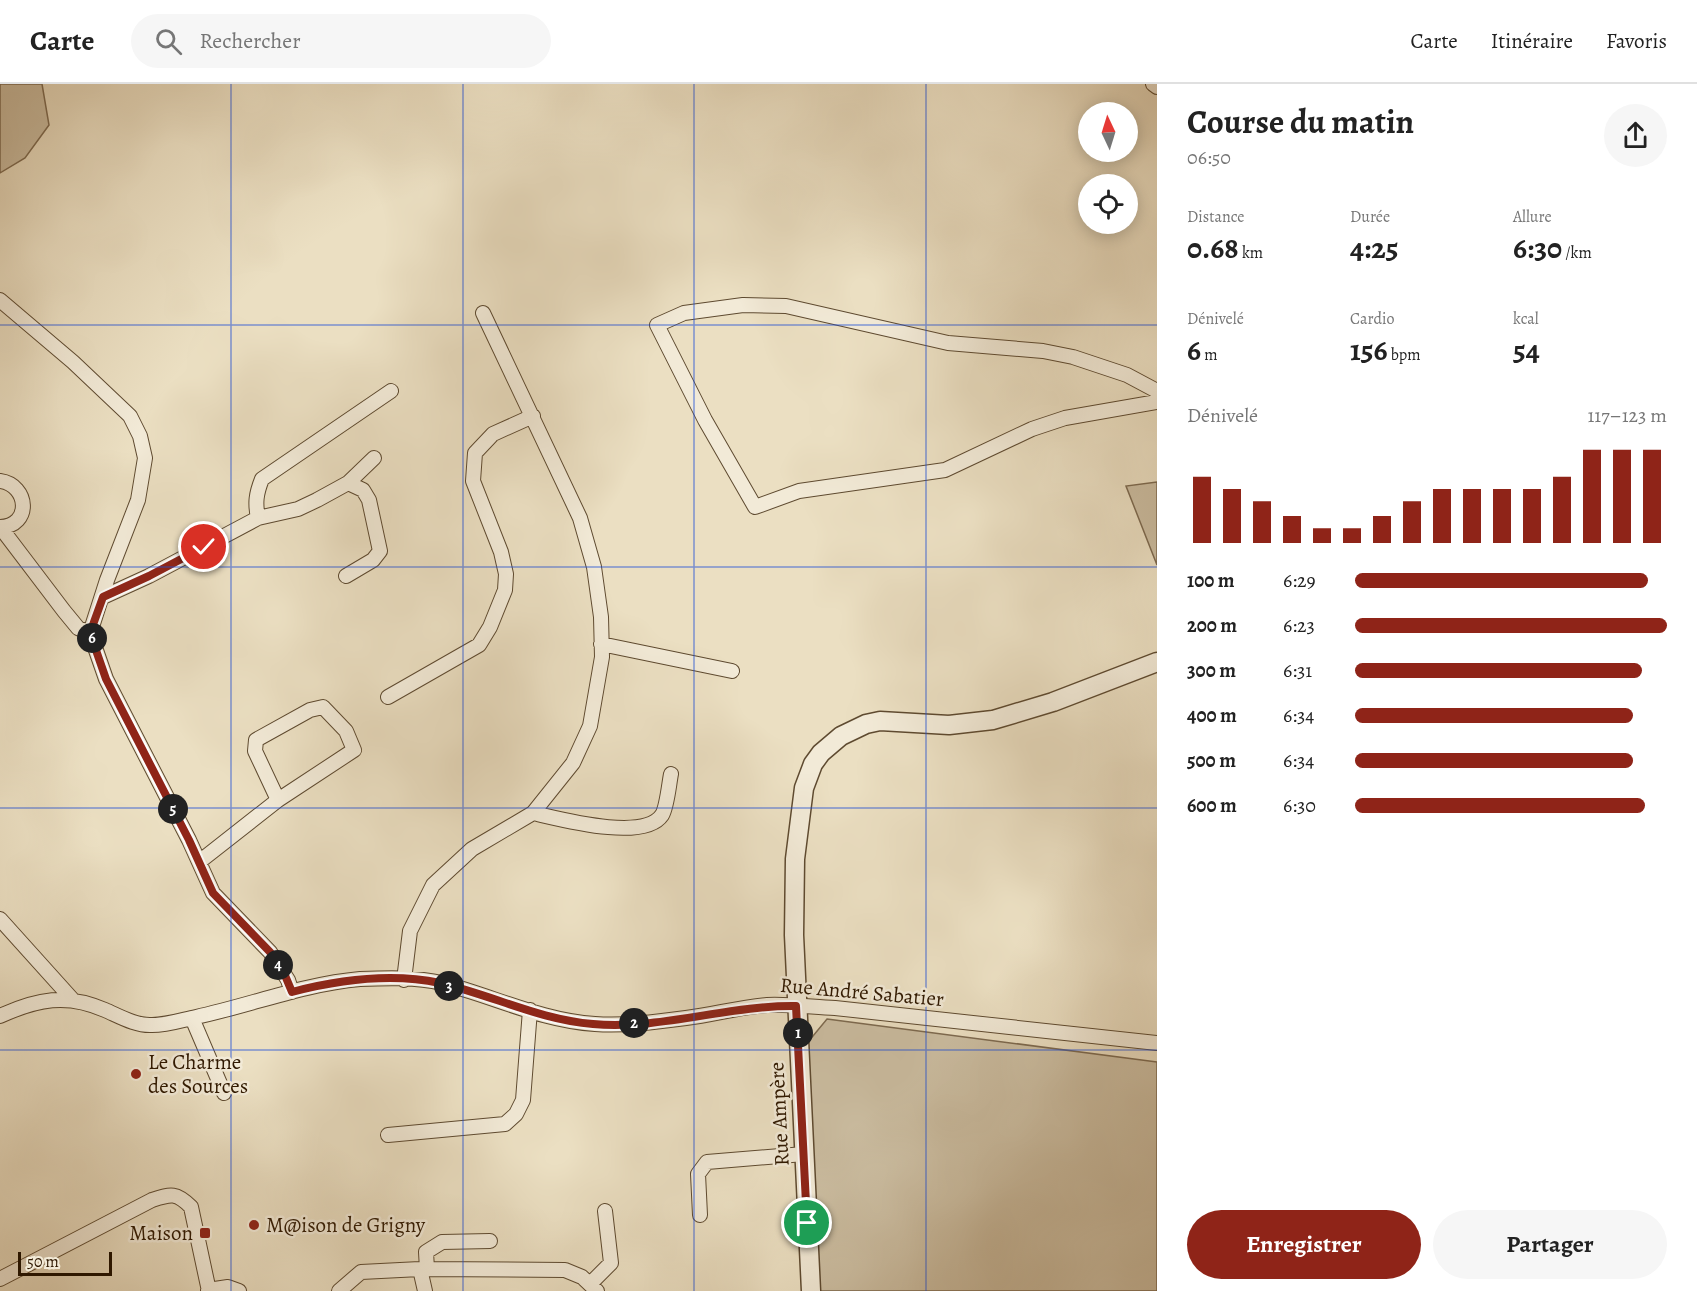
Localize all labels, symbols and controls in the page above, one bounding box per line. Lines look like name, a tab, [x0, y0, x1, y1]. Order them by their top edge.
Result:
search box	[131, 14, 551, 68]
text: Carte	[30, 22, 95, 60]
icon: search	[152, 25, 185, 58]
text: Rechercher	[200, 26, 301, 56]
text: Carte	[1410, 27, 1458, 55]
text: Itinéraire	[1491, 27, 1573, 55]
text: Favoris	[1606, 27, 1667, 55]
text: Course du matin	[1187, 99, 1414, 144]
north arrow	[1078, 102, 1138, 162]
map controls	[1078, 102, 1138, 234]
button: share	[1604, 104, 1667, 167]
text: 06:50	[1187, 144, 1231, 171]
button: locate	[1078, 174, 1138, 234]
text: Distance	[1187, 206, 1244, 228]
text: Durée	[1350, 206, 1390, 228]
text: Allure	[1513, 206, 1552, 228]
text: 0.68	[1187, 228, 1239, 268]
text: 4:25	[1350, 228, 1399, 268]
text: 6:30	[1513, 228, 1562, 268]
text: km	[1239, 242, 1263, 264]
text: /km	[1562, 242, 1592, 264]
text: Dénivelé	[1187, 308, 1244, 330]
text: Cardio	[1350, 308, 1395, 330]
text: kcal	[1513, 308, 1539, 330]
text: 6	[1187, 330, 1201, 370]
text: 156	[1350, 330, 1388, 370]
text: 54	[1513, 330, 1540, 370]
text: m	[1201, 344, 1218, 366]
text: bpm	[1388, 344, 1421, 366]
text: Dénivelé	[1187, 402, 1258, 429]
text: 117–123 m	[1588, 402, 1667, 429]
pin	[178, 521, 229, 572]
icon: check	[187, 530, 220, 563]
text: 100 m	[1187, 567, 1235, 594]
text: 6:29	[1283, 567, 1316, 594]
text: 200 m	[1187, 612, 1237, 639]
text: 6:23	[1283, 612, 1315, 639]
pin: 6	[77, 623, 107, 653]
text: 6	[88, 627, 96, 649]
text: 300 m	[1187, 657, 1236, 684]
text: 6:31	[1283, 657, 1312, 684]
text: 400 m	[1187, 702, 1237, 729]
text: 6:34	[1283, 702, 1314, 729]
text: 500 m	[1187, 747, 1236, 774]
text: 6:34	[1283, 747, 1314, 774]
text: 600 m	[1187, 792, 1237, 819]
text: 6:30	[1283, 792, 1316, 819]
pin: 5	[158, 794, 188, 824]
text: 5	[170, 798, 176, 820]
pin: 4	[263, 950, 293, 980]
text: 4	[274, 954, 282, 976]
pin: 3	[434, 971, 464, 1001]
street label: Rue André Sabatier	[779, 971, 945, 1013]
text: 3	[446, 975, 452, 997]
pin: 2	[619, 1008, 649, 1038]
text: 2	[630, 1012, 638, 1034]
pin: 1	[783, 1018, 813, 1048]
text: 1	[795, 1022, 801, 1044]
place label: Le Charme des Sources	[148, 1048, 248, 1100]
street label: Rue Ampère	[762, 1061, 796, 1167]
marker: Le Charme des Sources	[129, 1067, 143, 1081]
pin	[781, 1197, 832, 1248]
icon: arrive	[790, 1206, 823, 1239]
button: Enregistrer	[1187, 1210, 1421, 1279]
button: Partager	[1433, 1210, 1667, 1279]
place label: M@ison de Grigny	[266, 1211, 426, 1239]
marker: M@ison de Grigny	[247, 1218, 261, 1232]
place label: Maison	[129, 1219, 193, 1247]
marker: Maison	[198, 1226, 212, 1240]
scale bar	[18, 1249, 112, 1276]
text: 50 m	[27, 1251, 59, 1273]

